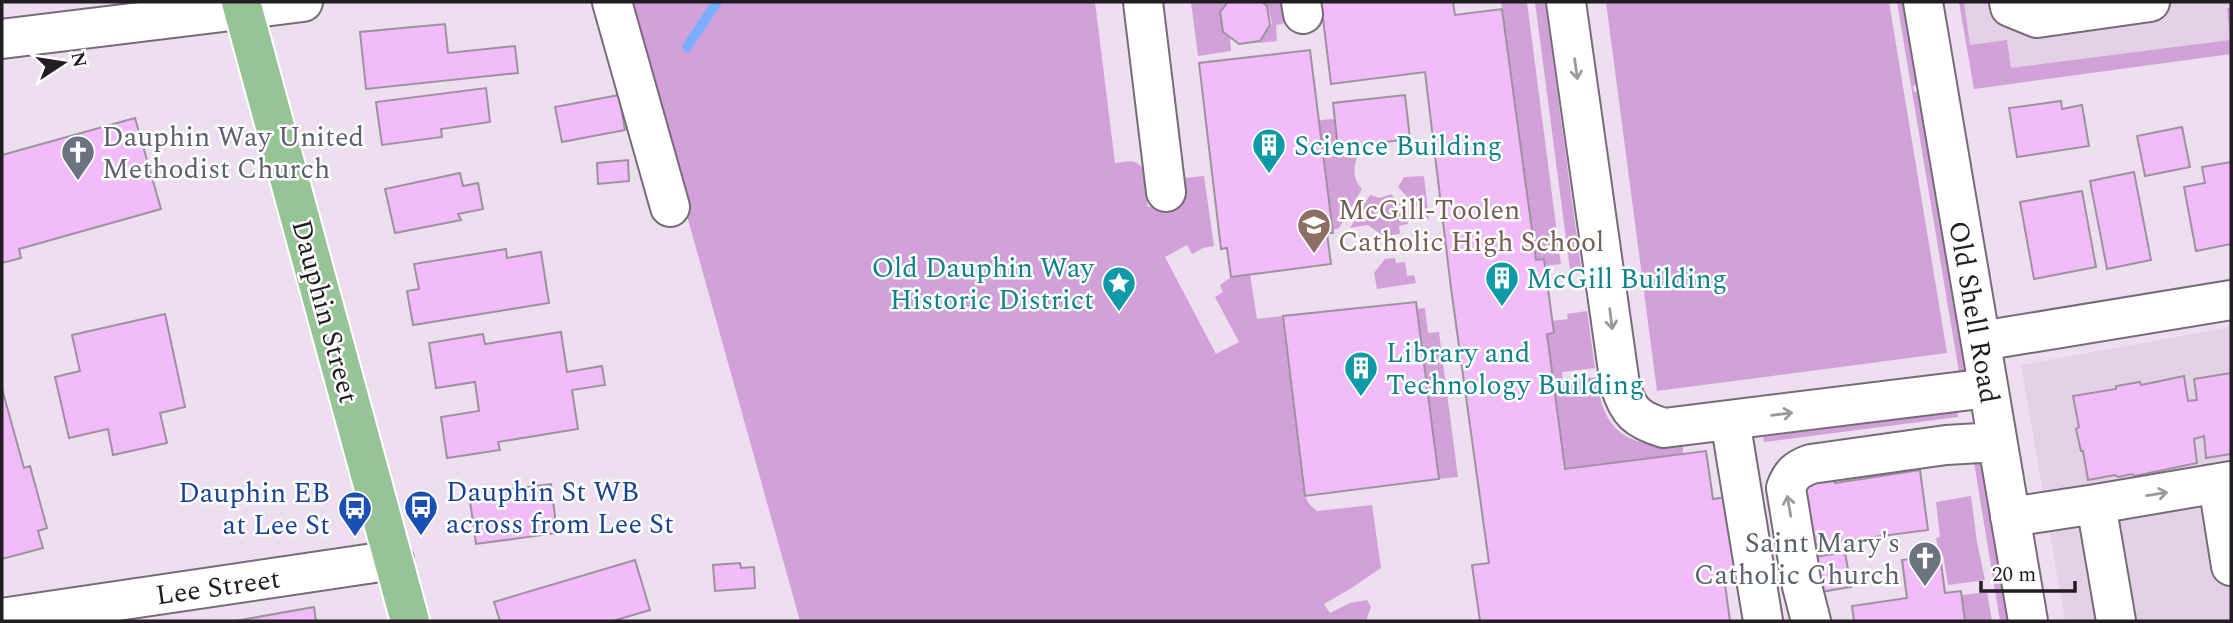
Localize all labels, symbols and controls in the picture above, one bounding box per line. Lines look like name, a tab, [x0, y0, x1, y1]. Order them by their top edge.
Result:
north arrow	[28, 28, 98, 98]
text: N	[62, 49, 94, 70]
one-way arrow	[1570, 57, 1583, 80]
place label: Dauphin Way United Methodist Church	[102, 116, 364, 191]
place label: Science Building	[1294, 125, 1502, 168]
building icon: Science Building	[1250, 126, 1288, 175]
church icon: Dauphin Way United Methodist Church	[59, 133, 97, 182]
place label: McGill-Toolen Catholic High School	[1338, 189, 1604, 264]
school or university icon: McGill-Toolen Catholic High School	[1295, 206, 1333, 255]
street label: Dauphin Street	[279, 215, 370, 408]
street label: Old Shell Road	[1936, 218, 2011, 407]
place label: Old Dauphin Way Historic District	[871, 247, 1096, 322]
place label: McGill Building	[1526, 258, 1727, 301]
building icon: McGill Building	[1483, 259, 1521, 308]
place icon: Old Dauphin Way Historic District	[1100, 264, 1138, 313]
one-way arrow	[1605, 307, 1618, 330]
place label: Library and Technology Building	[1386, 332, 1644, 407]
building icon: Library and Technology Building	[1342, 349, 1380, 398]
one-way arrow	[1770, 407, 1793, 420]
place label: Dauphin St WB across from Lee St	[446, 471, 674, 546]
place label: Dauphin EB at Lee St	[178, 472, 330, 547]
one-way arrow	[2145, 487, 2168, 500]
bus stop icon: Dauphin St WB across from Lee St	[402, 488, 440, 537]
bus stop icon: Dauphin EB at Lee St	[336, 489, 374, 538]
one-way arrow	[1782, 495, 1795, 518]
place label: Saint Mary's Catholic Church	[1694, 522, 1900, 597]
church icon: Saint Mary's Catholic Church	[1906, 539, 1944, 588]
scale bar	[1981, 550, 2076, 594]
street label: Lee Street	[153, 557, 283, 617]
text: 20 m	[1992, 559, 2036, 591]

